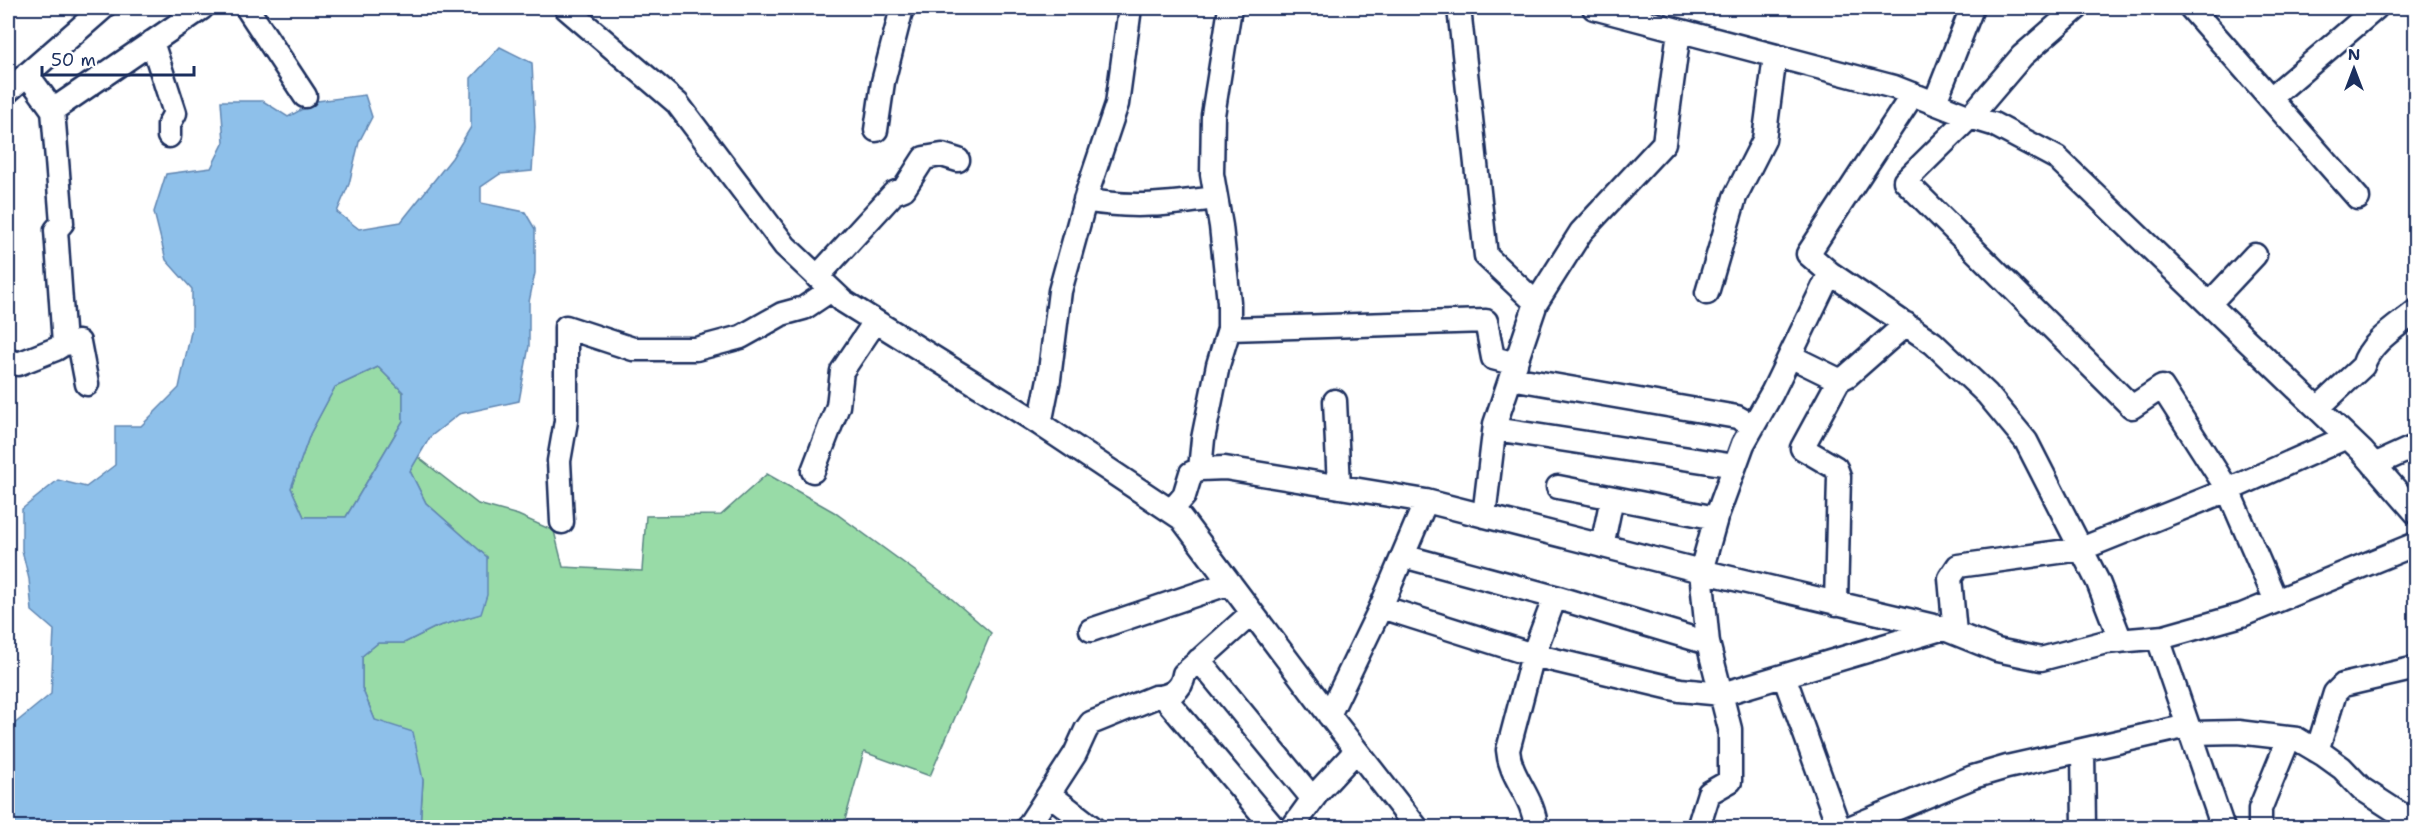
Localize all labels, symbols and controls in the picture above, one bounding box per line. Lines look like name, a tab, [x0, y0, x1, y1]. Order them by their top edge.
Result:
scale bar	[42, 39, 194, 77]
north arrow	[2324, 39, 2384, 99]
text: N	[2348, 44, 2360, 65]
text: 50 m	[51, 48, 96, 72]

